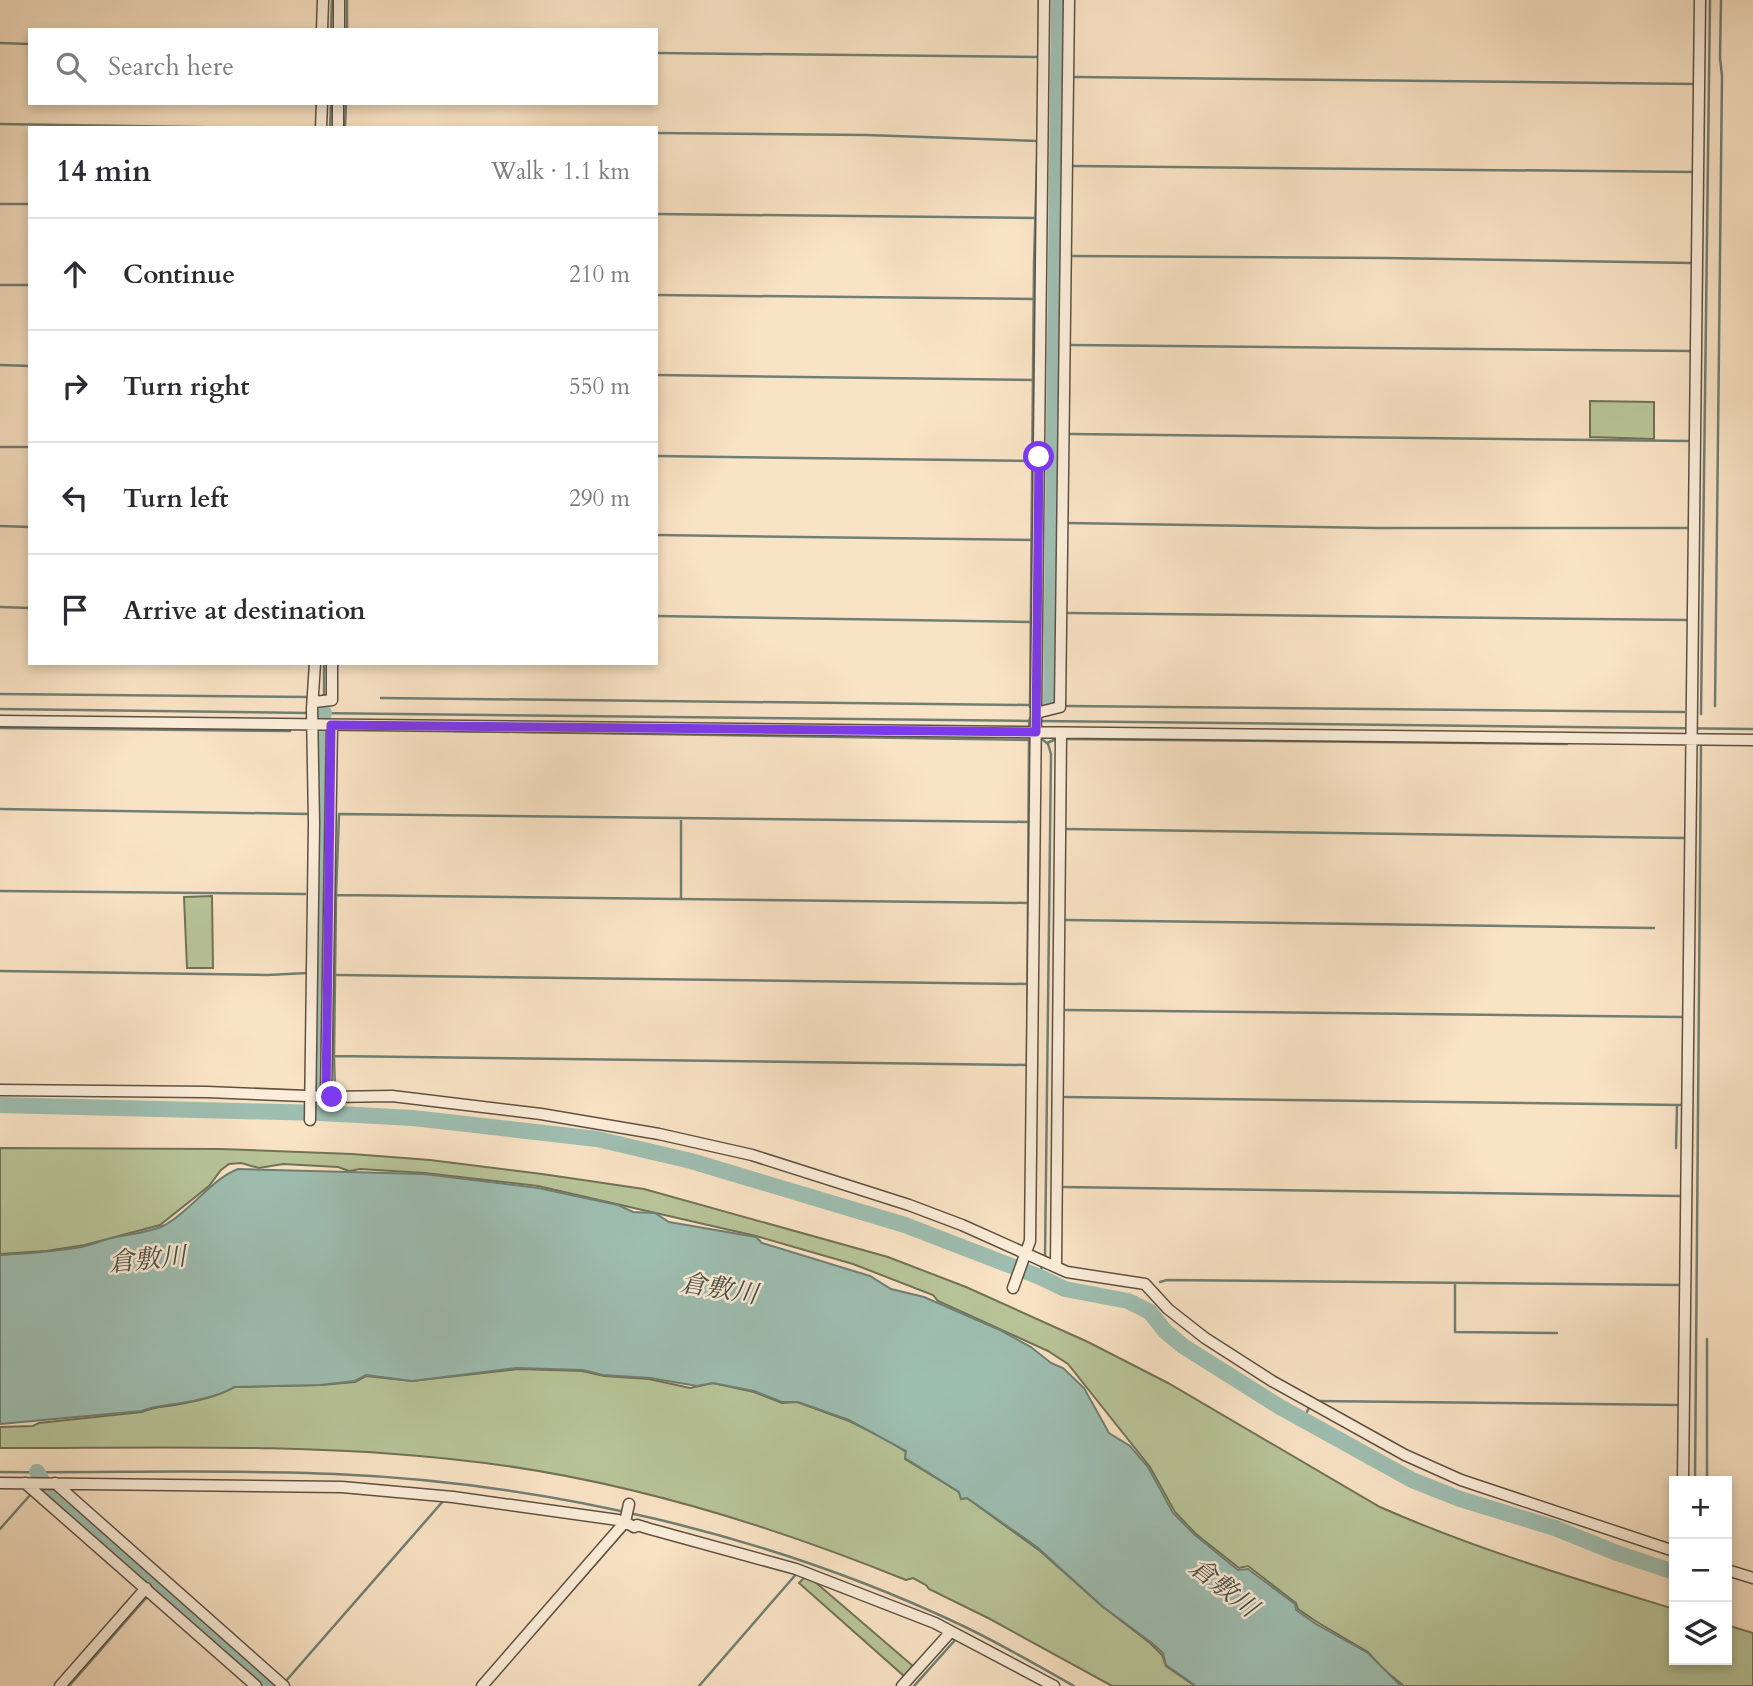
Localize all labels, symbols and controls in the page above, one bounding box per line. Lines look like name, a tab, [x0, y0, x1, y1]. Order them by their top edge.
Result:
search box	[28, 28, 658, 105]
icon: search	[52, 48, 90, 86]
text: Search here	[108, 49, 234, 84]
text: 14 min	[56, 151, 151, 192]
text: Walk · 1.1 km	[491, 156, 630, 187]
icon: ahead	[56, 255, 94, 293]
text: Continue	[123, 257, 235, 292]
text: 210 m	[569, 259, 630, 290]
icon: right	[56, 367, 94, 405]
text: Turn right	[123, 369, 250, 404]
text: 550 m	[569, 371, 630, 402]
route start	[1023, 441, 1054, 472]
icon: left	[56, 479, 94, 517]
text: Turn left	[123, 481, 228, 516]
text: 290 m	[569, 483, 630, 514]
icon: arrive	[56, 591, 94, 629]
text: Arrive at destination	[123, 593, 366, 628]
route end	[316, 1081, 347, 1112]
water label: 倉敷川	[107, 1238, 190, 1280]
water label: 倉敷川	[678, 1265, 763, 1312]
map controls	[1669, 1476, 1732, 1665]
button: +	[1669, 1476, 1732, 1539]
button: −	[1669, 1539, 1732, 1602]
water label: 倉敷川	[1182, 1550, 1268, 1627]
button: layers	[1669, 1602, 1732, 1665]

